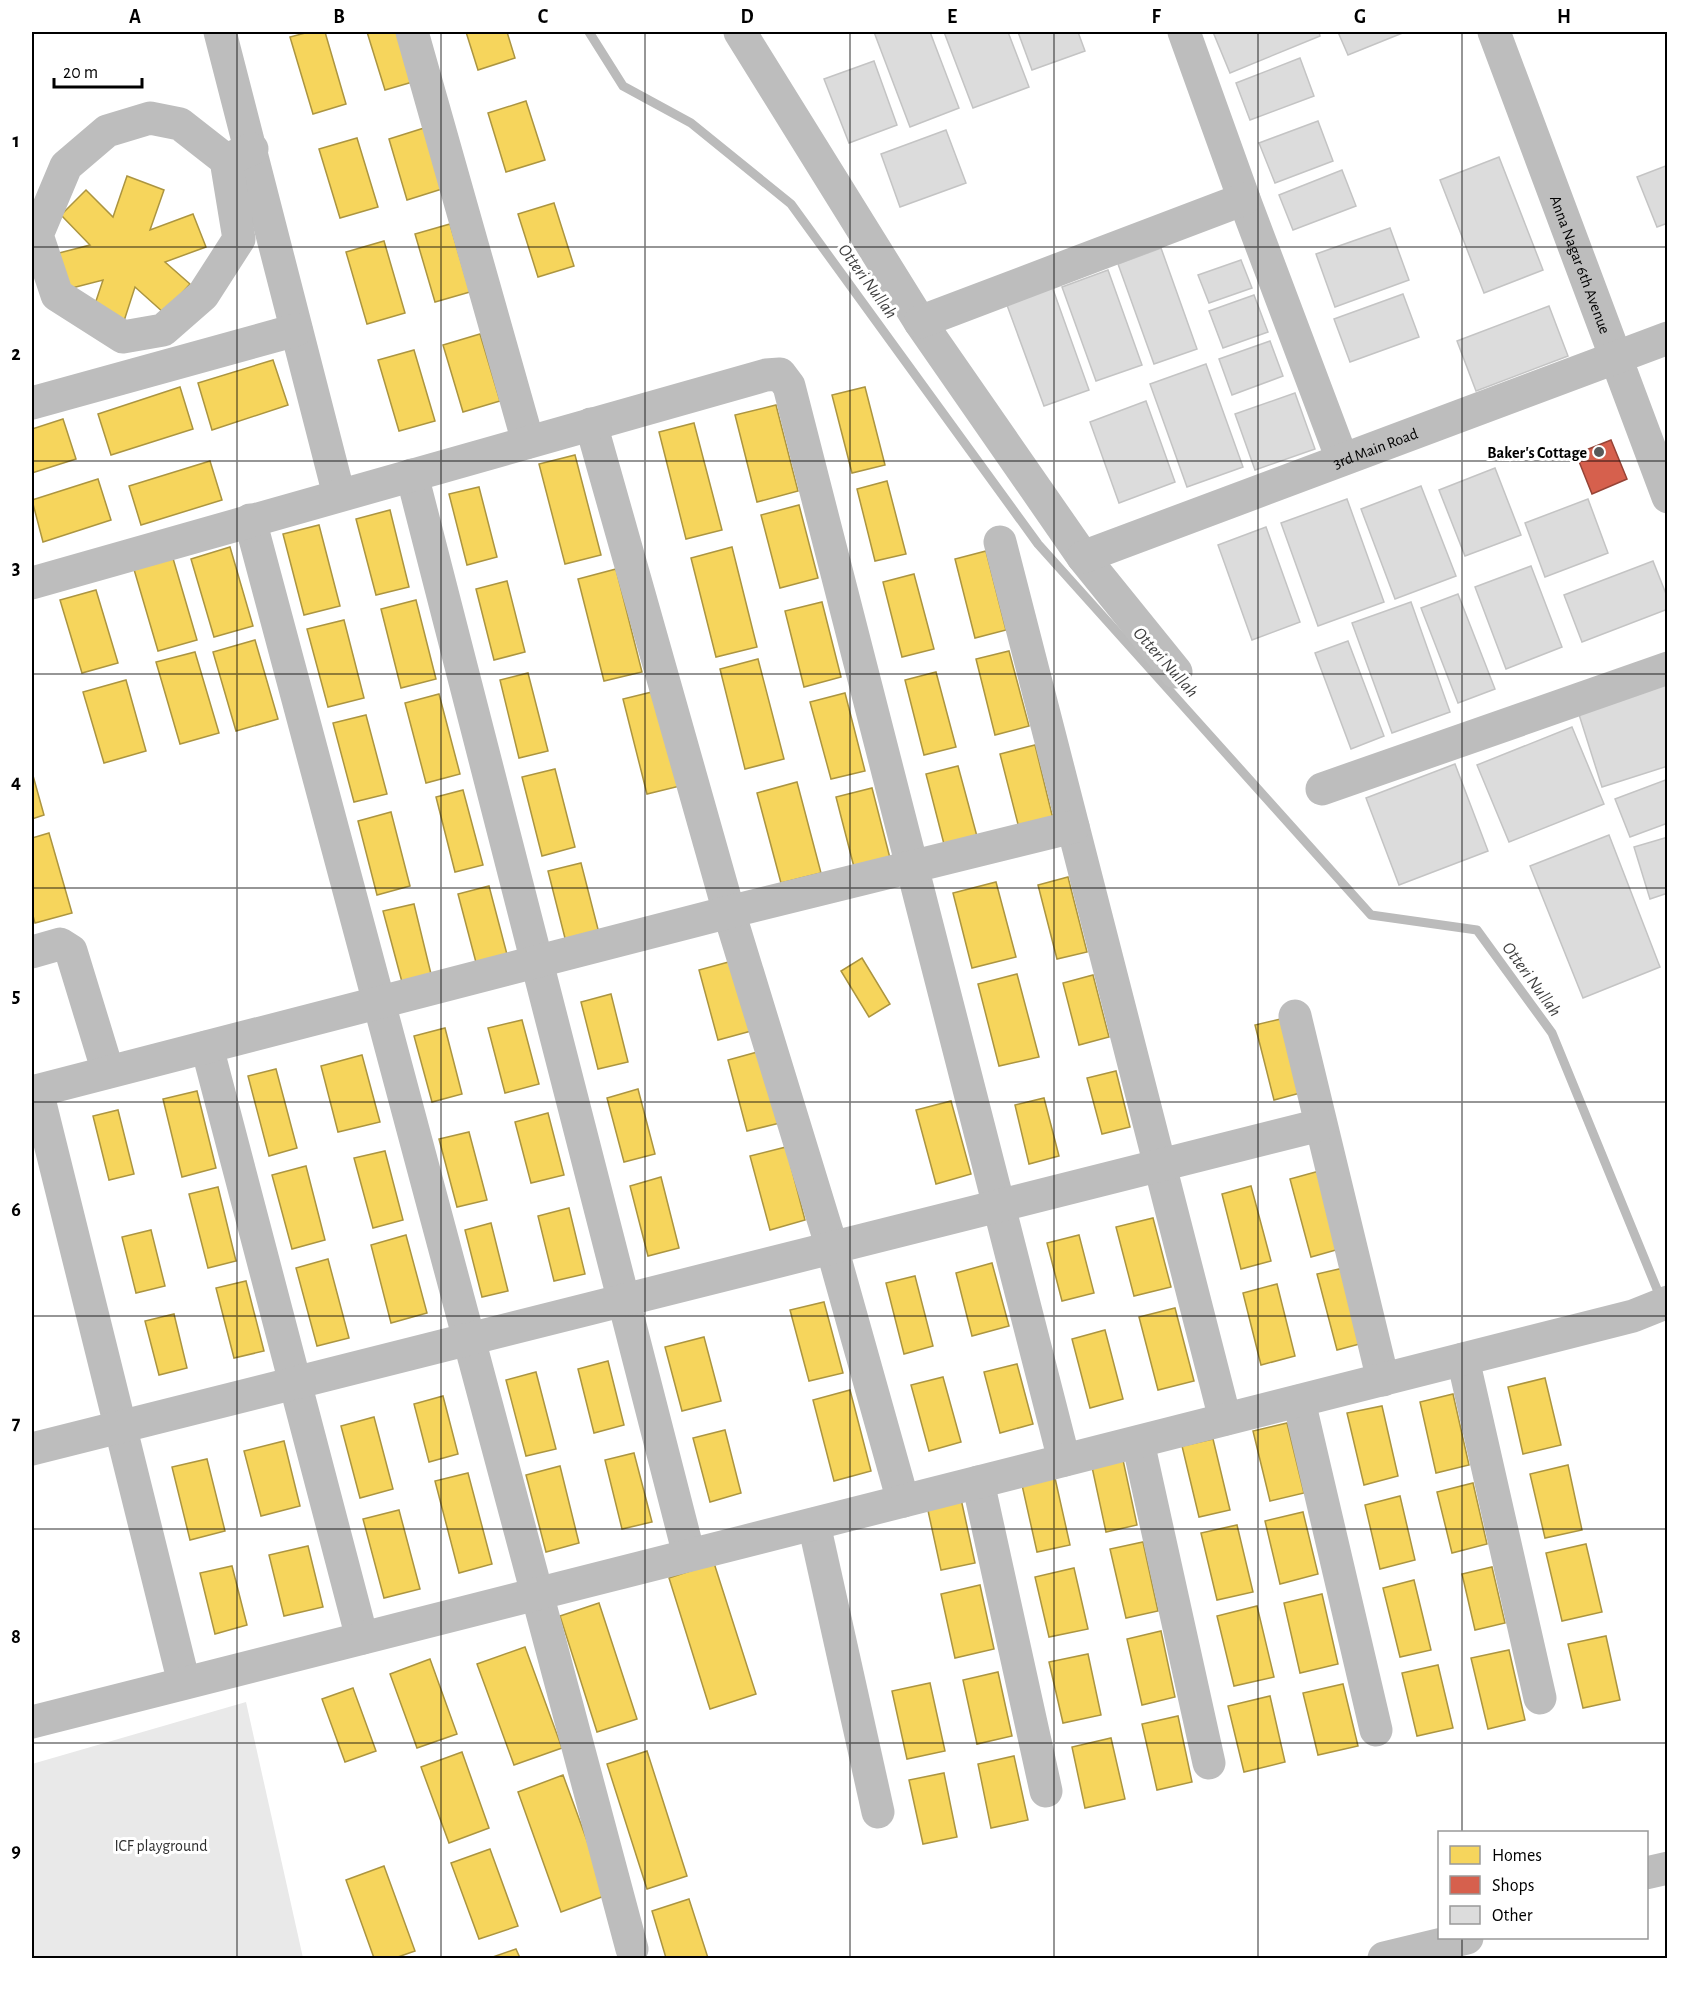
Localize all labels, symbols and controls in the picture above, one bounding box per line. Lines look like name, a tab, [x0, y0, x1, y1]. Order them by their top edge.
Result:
text: A	[129, 7, 141, 27]
text: B	[333, 7, 345, 27]
text: C	[538, 7, 549, 27]
text: D	[740, 7, 754, 27]
text: E	[947, 7, 957, 27]
text: F	[1151, 7, 1161, 27]
text: G	[1354, 7, 1366, 27]
text: H	[1557, 7, 1571, 27]
scale bar	[54, 51, 142, 89]
text: 20 m	[63, 64, 98, 82]
text: 1	[12, 131, 20, 151]
street label: Anna Nagar 6th Avenue	[1547, 193, 1613, 336]
water label: Otteri Nullah	[834, 241, 900, 322]
text: 2	[11, 344, 21, 364]
street label: 3rd Main Road	[1331, 425, 1420, 472]
place label: Baker's Cottage	[1487, 445, 1587, 461]
marker: Baker's Cottage	[1592, 445, 1606, 459]
text: 3	[12, 558, 20, 578]
water label: Otteri Nullah	[1129, 624, 1201, 701]
text: 4	[11, 772, 21, 792]
water label: Otteri Nullah	[1498, 939, 1564, 1020]
text: 5	[12, 986, 20, 1006]
text: 6	[11, 1200, 21, 1220]
text: 7	[12, 1413, 21, 1433]
text: 8	[11, 1627, 21, 1647]
legend	[1438, 1831, 1648, 1939]
park label: ICF playground	[114, 1838, 208, 1855]
text: 9	[11, 1841, 21, 1861]
text: Homes	[1492, 1847, 1542, 1865]
text: Shops	[1492, 1877, 1534, 1895]
text: Other	[1492, 1907, 1533, 1925]

